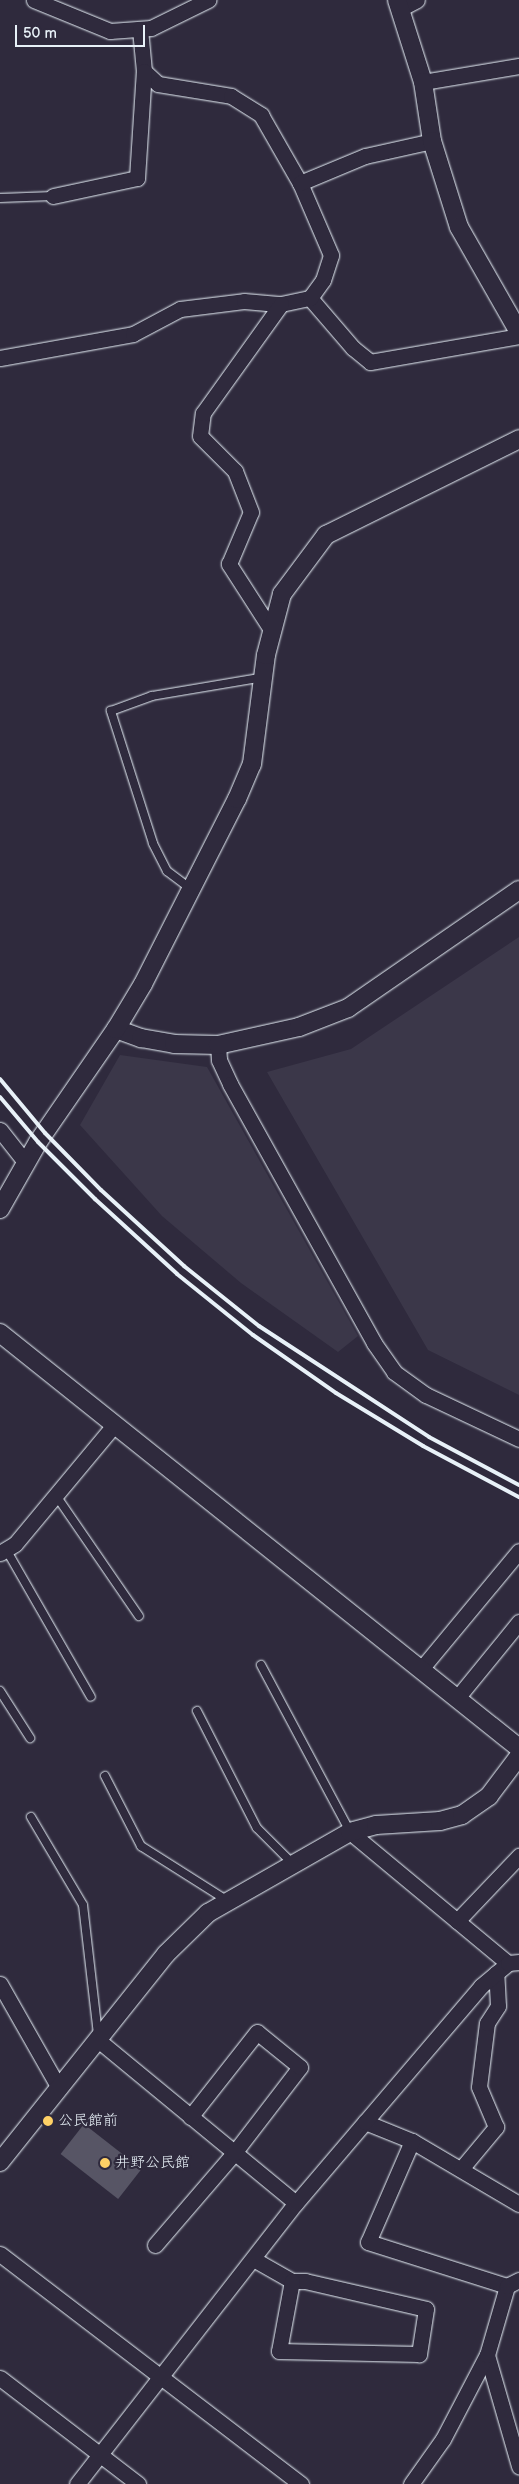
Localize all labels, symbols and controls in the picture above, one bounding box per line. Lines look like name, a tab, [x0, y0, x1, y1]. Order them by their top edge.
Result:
scale bar	[18, 15, 148, 47]
text: 50 m	[23, 24, 57, 43]
place label: 公民館前	[58, 2112, 118, 2130]
marker: 公民館前	[42, 2115, 54, 2127]
place label: 井野公民館	[115, 2154, 190, 2172]
marker: 井野公民館	[99, 2157, 111, 2169]

